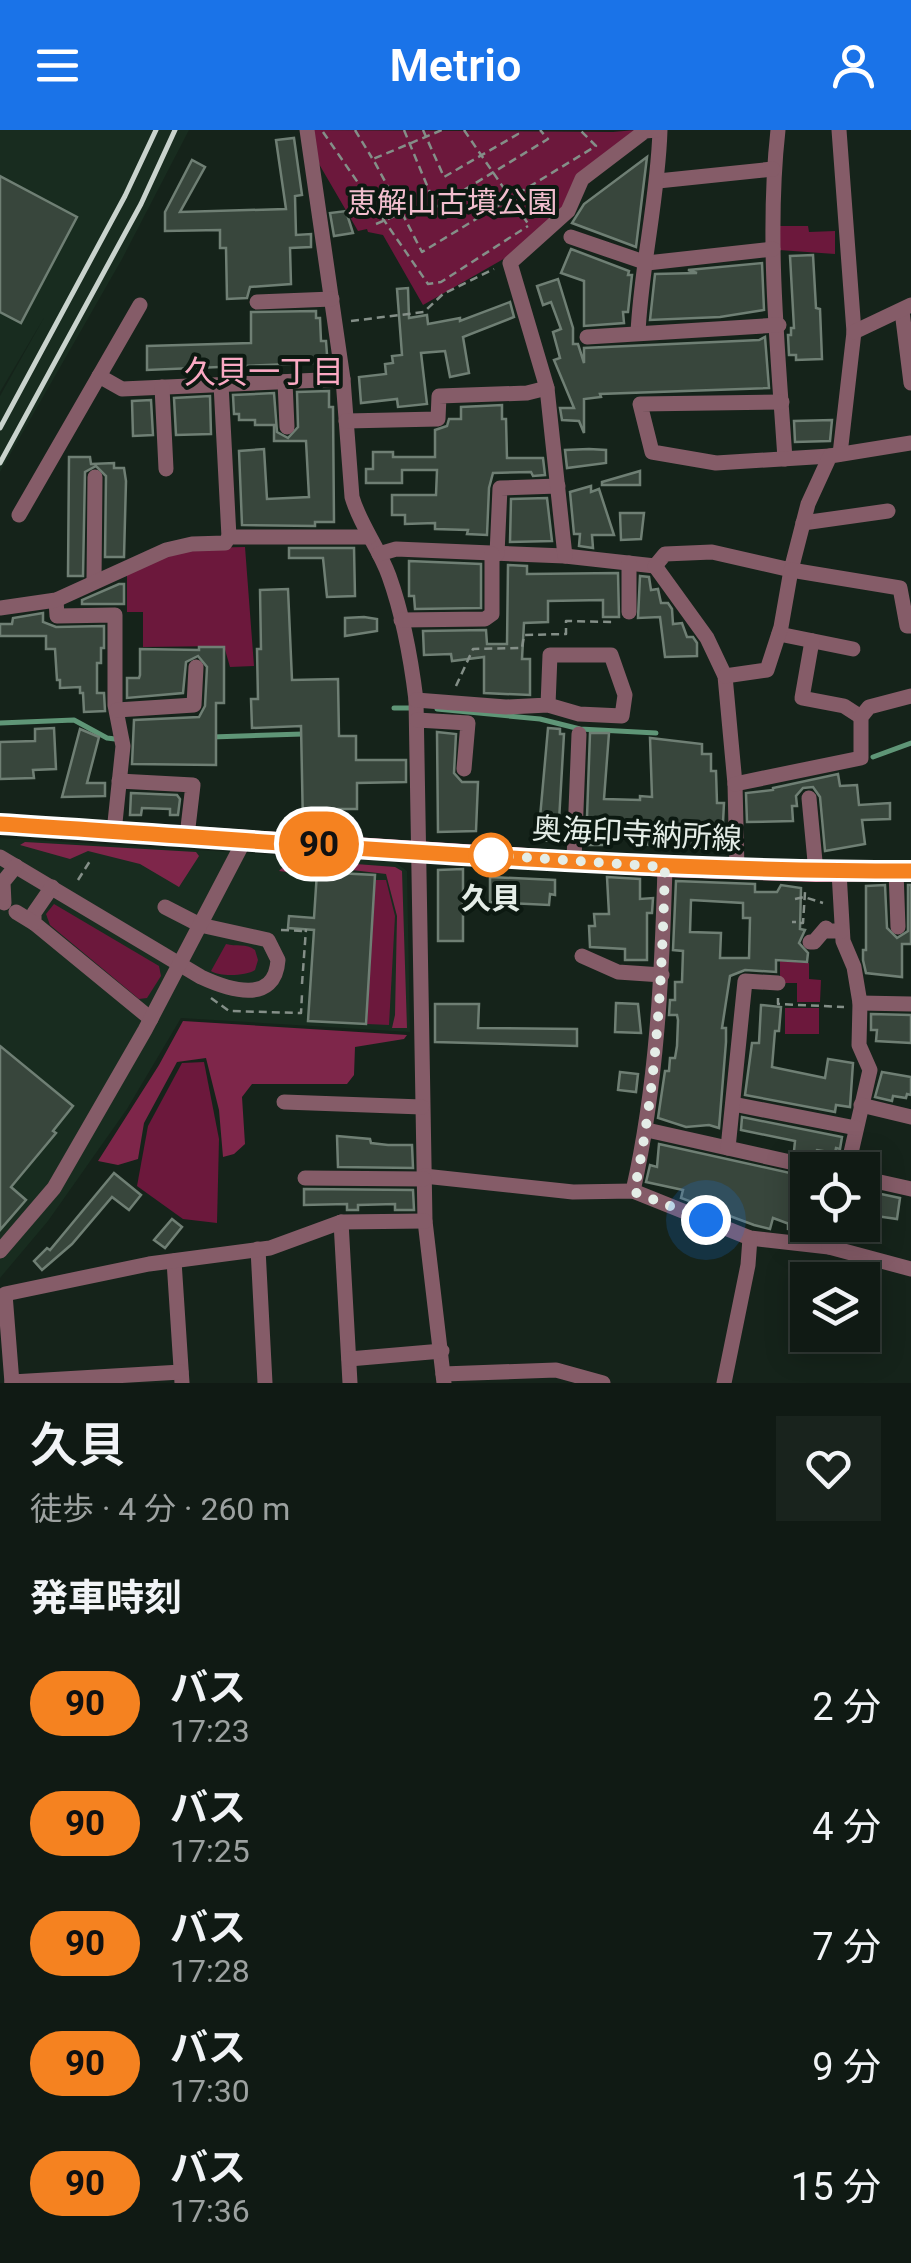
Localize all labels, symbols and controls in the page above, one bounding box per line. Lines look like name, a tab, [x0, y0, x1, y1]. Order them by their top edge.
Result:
icon: menu	[30, 38, 85, 93]
icon: person	[826, 38, 881, 93]
text: Metrio	[389, 39, 522, 92]
park label: 恵解山古墳公園	[347, 185, 557, 220]
district label: 久貝一丁目	[184, 353, 344, 391]
street label: 奥海印寺納所線	[531, 811, 743, 856]
line badge: 90	[274, 812, 364, 876]
text: 90	[299, 824, 339, 865]
marker: 久貝	[470, 834, 512, 876]
place label: 久貝	[461, 881, 521, 916]
map controls	[790, 1152, 880, 1352]
button: locate	[790, 1152, 880, 1242]
your location	[681, 1195, 731, 1245]
button: layers	[790, 1262, 880, 1352]
button: heart	[776, 1416, 881, 1521]
text: 久貝	[30, 1417, 126, 1474]
text: 徒歩 · 4 分 · 260 m	[30, 1490, 290, 1528]
text: 発車時刻	[30, 1576, 182, 1620]
text: バス	[170, 1666, 246, 1710]
text: 90	[65, 1683, 105, 1724]
text: 2 分	[812, 1685, 881, 1729]
text: 17:23	[170, 1712, 250, 1750]
text: バス	[170, 1786, 246, 1830]
text: 90	[65, 1803, 105, 1844]
text: 4 分	[812, 1805, 881, 1849]
text: 17:25	[170, 1832, 250, 1870]
text: バス	[170, 1906, 246, 1950]
text: 90	[65, 1923, 105, 1964]
text: 7 分	[812, 1925, 881, 1969]
text: 17:28	[170, 1952, 250, 1990]
text: バス	[170, 2026, 246, 2070]
text: 90	[65, 2043, 105, 2084]
text: 9 分	[812, 2045, 881, 2089]
text: 17:30	[170, 2072, 250, 2110]
text: バス	[170, 2146, 246, 2190]
text: 90	[65, 2163, 105, 2204]
text: 15 分	[791, 2165, 881, 2209]
text: 17:36	[170, 2192, 250, 2230]

